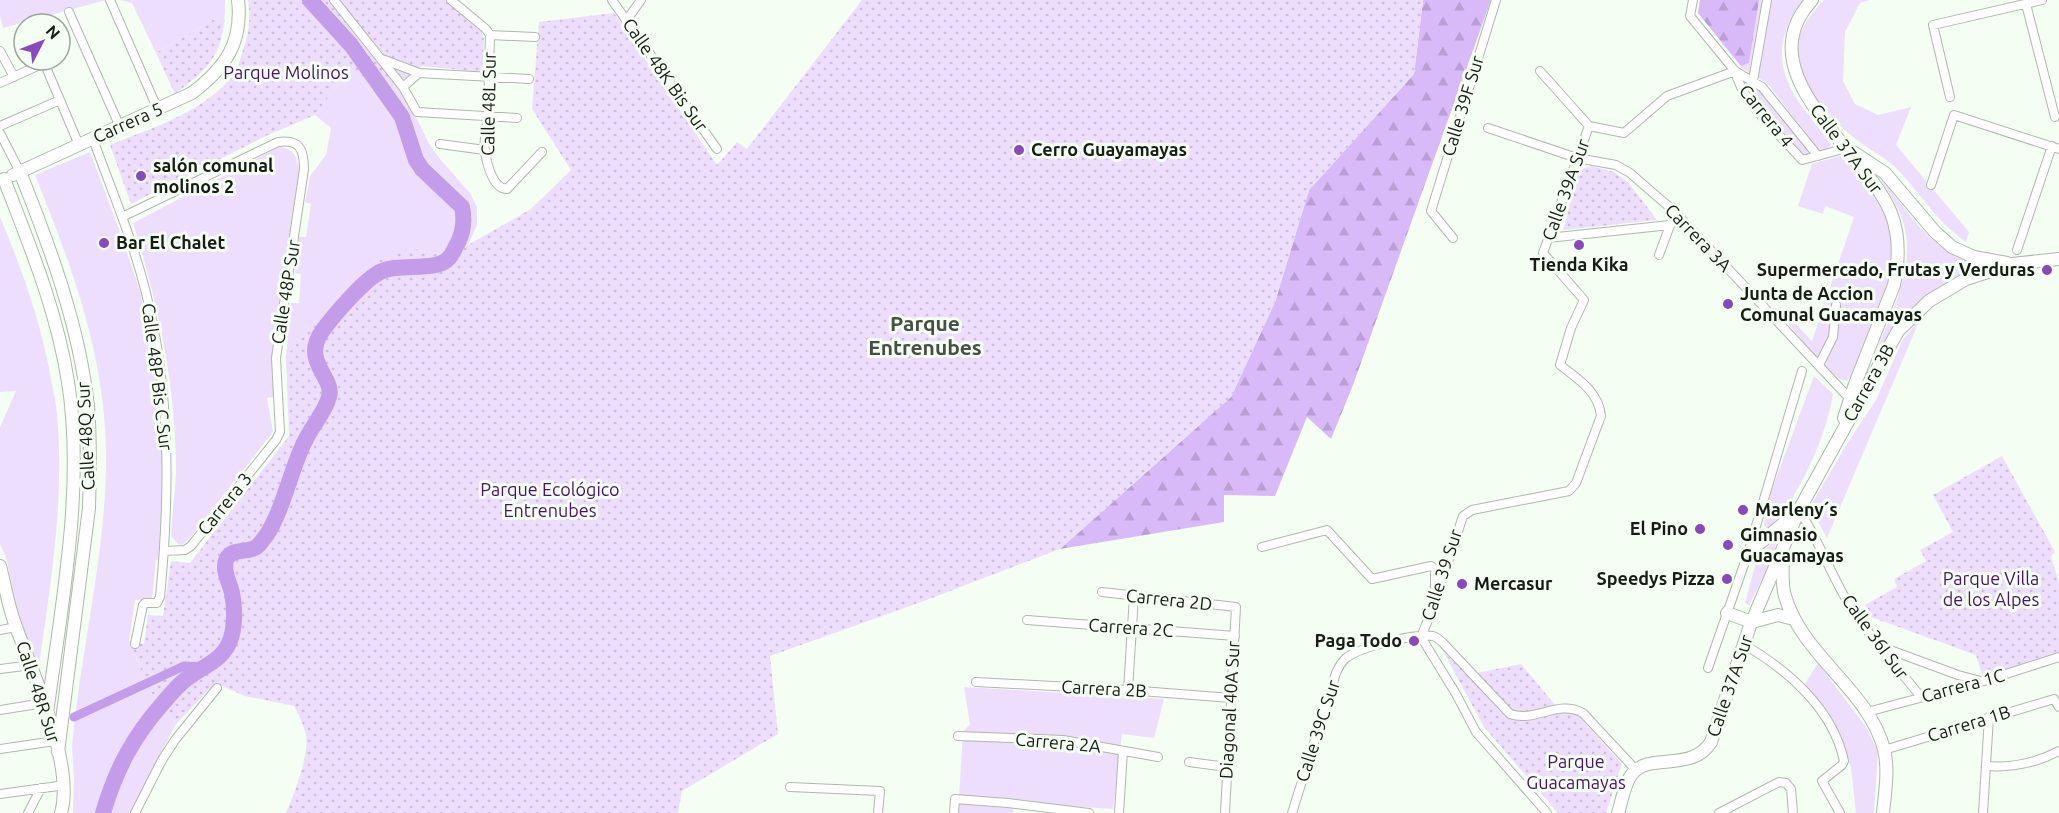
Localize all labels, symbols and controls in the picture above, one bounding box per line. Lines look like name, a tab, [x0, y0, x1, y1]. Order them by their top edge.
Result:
north arrow	[12, 12, 72, 72]
street label: Calle 48K Bis Sur	[619, 14, 712, 135]
text: N	[42, 22, 64, 42]
street label: Calle 48L Sur	[477, 52, 499, 156]
street label: Calle 39F Sur	[1437, 53, 1487, 158]
park label: Parque Molinos	[223, 62, 349, 82]
street label: Carrera 4	[1736, 80, 1798, 150]
street label: Carrera 5	[90, 98, 166, 146]
street label: Calle 37A Sur	[1807, 100, 1887, 197]
street label: Calle 39A Sur	[1537, 136, 1593, 243]
place label: Cerro Guayamayas	[1031, 139, 1187, 159]
marker: Cerro Guayamayas	[1012, 143, 1026, 157]
place label: salón comunal molinos 2	[153, 155, 274, 196]
marker: salón comunal molinos 2	[134, 169, 148, 183]
street label: Carrera 3A	[1662, 199, 1736, 275]
place label: Bar El Chalet	[116, 232, 225, 252]
marker: Bar El Chalet	[97, 236, 111, 250]
street label: Calle 48P Sur	[267, 238, 303, 346]
marker: Tienda Kika	[1572, 238, 1586, 252]
place label: Tienda Kika	[1530, 254, 1628, 274]
place label: Supermercado, Frutas y Verduras	[1757, 259, 2035, 279]
marker: Supermercado, Frutas y Verduras	[2040, 263, 2054, 277]
place label: Junta de Accion Comunal Guacamayas	[1740, 283, 1922, 324]
marker: Junta de Accion Comunal Guacamayas	[1721, 297, 1735, 311]
street label: Calle 48P Bis C Sur	[139, 302, 177, 452]
district label: Parque Entrenubes	[868, 311, 982, 359]
street label: Carrera 3B	[1839, 340, 1898, 425]
street label: Calle 48Q Sur	[72, 381, 99, 491]
street label: Carrera 3	[193, 468, 255, 538]
park label: Parque Ecológico Entrenubes	[480, 479, 620, 520]
place label: Marleny´s	[1755, 499, 1838, 519]
marker: Marleny´s	[1736, 503, 1750, 517]
place label: El Pino	[1630, 518, 1688, 538]
marker: El Pino	[1693, 522, 1707, 536]
place label: Gimnasio Guacamayas	[1740, 524, 1844, 565]
street label: Calle 39 Sur	[1417, 526, 1465, 623]
marker: Gimnasio Guacamayas	[1721, 538, 1735, 552]
place label: Speedys Pizza	[1597, 568, 1715, 588]
park label: Parque Villa de los Alpes	[1943, 568, 2039, 609]
marker: Speedys Pizza	[1720, 572, 1734, 586]
place label: Mercasur	[1474, 573, 1553, 593]
marker: Mercasur	[1455, 577, 1469, 591]
street label: Carrera 2D	[1125, 585, 1213, 613]
street label: Calle 36I Sur	[1839, 590, 1913, 683]
street label: Carrera 2C	[1088, 614, 1174, 640]
place label: Paga Todo	[1314, 630, 1402, 650]
street label: Calle 37A Sur	[1702, 632, 1756, 739]
marker: Paga Todo	[1407, 634, 1421, 648]
street label: Calle 48R Sur	[13, 638, 65, 745]
street label: Diagonal 40A Sur	[1215, 640, 1243, 780]
street label: Carrera 1C	[1919, 664, 2006, 706]
street label: Carrera 2B	[1061, 676, 1147, 700]
street label: Calle 39C Sur	[1291, 677, 1343, 784]
street label: Carrera 1B	[1925, 701, 2013, 745]
street label: Carrera 2A	[1014, 728, 1102, 756]
park label: Parque Guacamayas	[1526, 751, 1626, 792]

